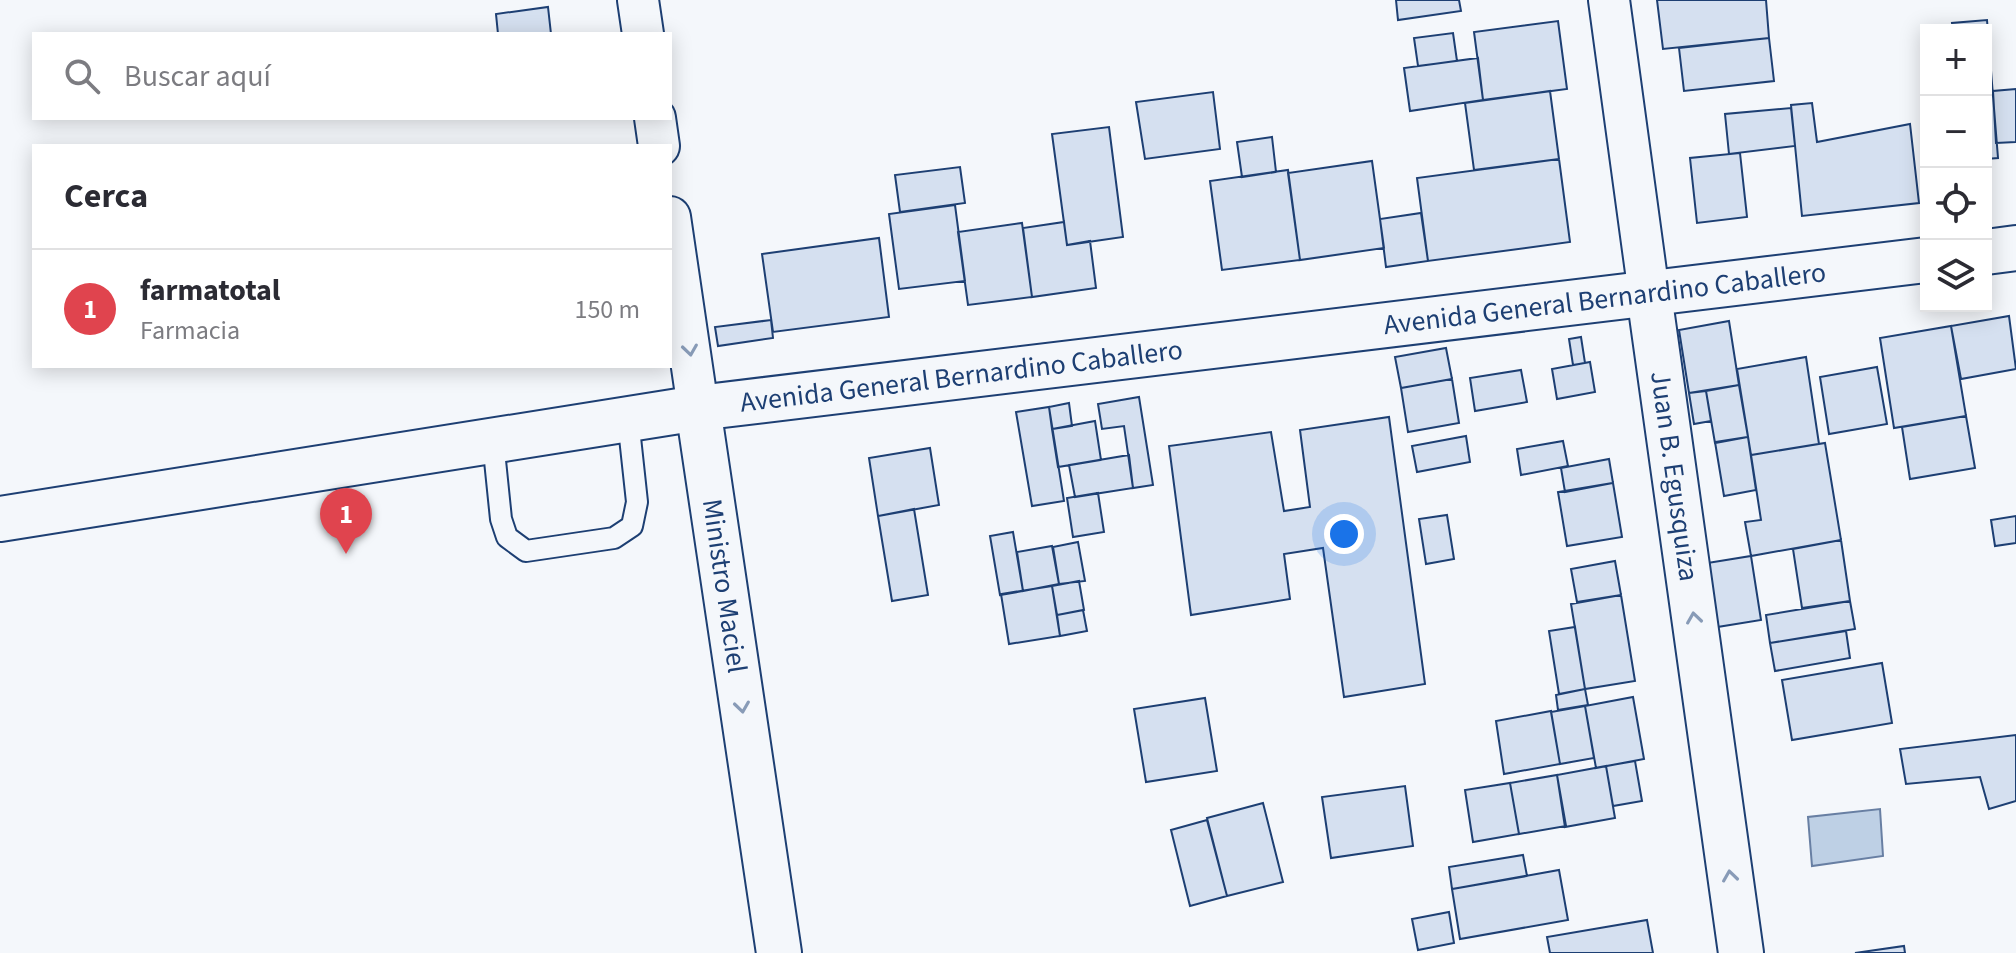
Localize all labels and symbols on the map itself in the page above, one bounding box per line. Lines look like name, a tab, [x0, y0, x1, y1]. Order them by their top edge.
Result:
street label: Avenida General Bernardino Caballero	[1381, 252, 1828, 345]
street label: Avenida General Bernardino Caballero	[738, 330, 1185, 423]
one-way arrow	[681, 343, 698, 357]
street label: Juan B. Egusquiza	[1640, 369, 1709, 584]
pin: 1	[320, 488, 372, 554]
street label: Ministro Maciel	[692, 496, 757, 676]
your location	[1324, 514, 1364, 554]
one-way arrow	[1686, 611, 1703, 625]
one-way arrow	[733, 700, 750, 713]
one-way arrow	[1722, 869, 1739, 883]

